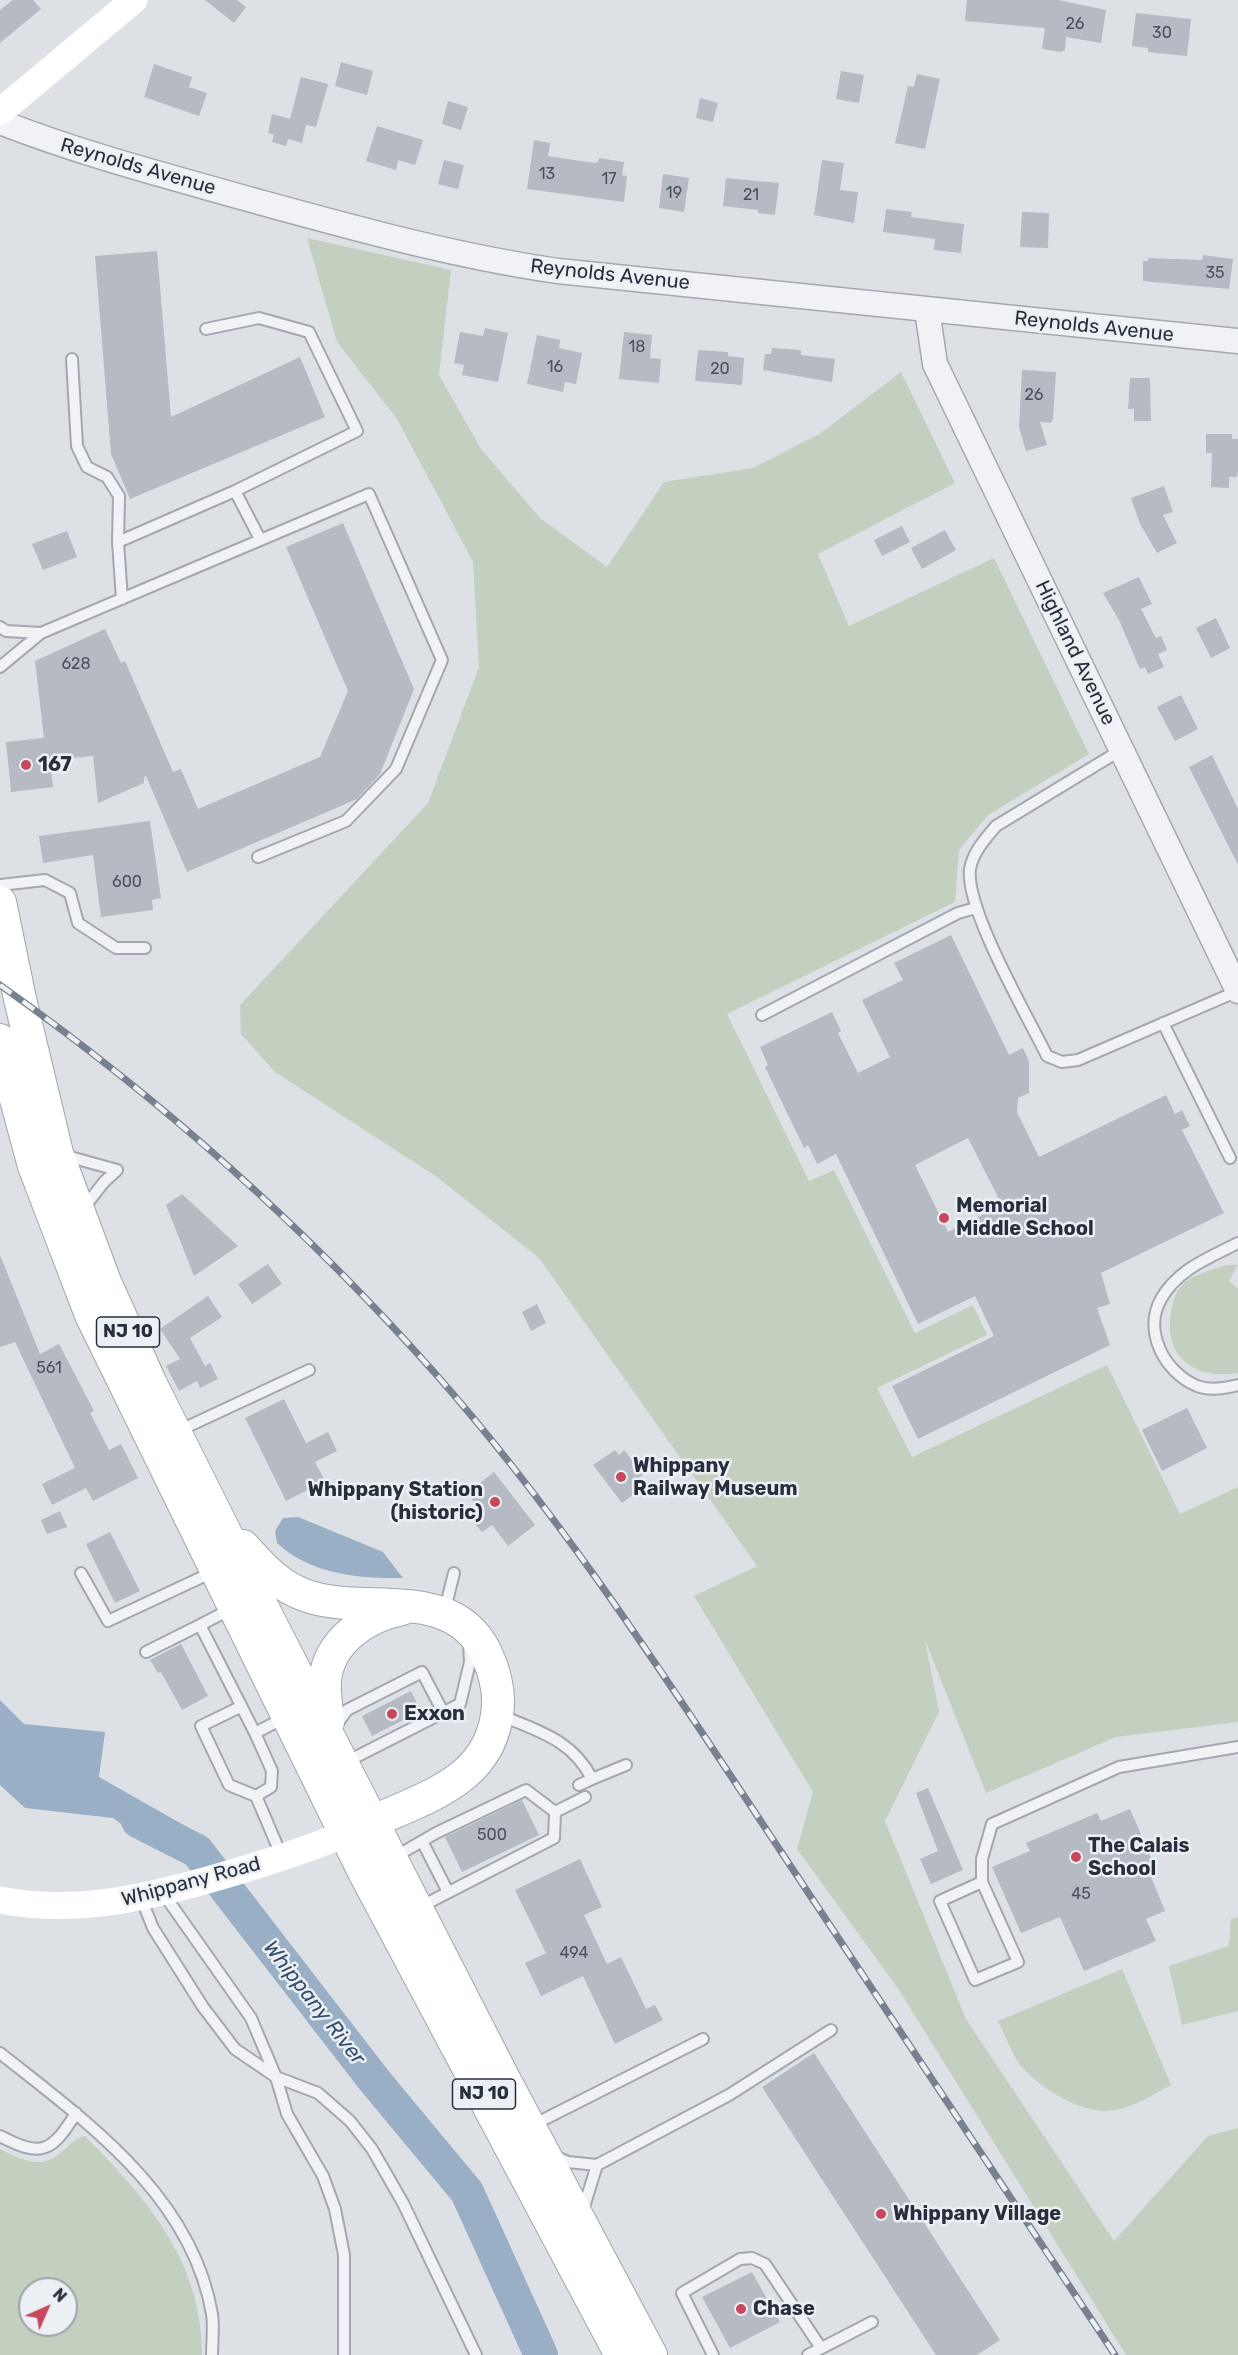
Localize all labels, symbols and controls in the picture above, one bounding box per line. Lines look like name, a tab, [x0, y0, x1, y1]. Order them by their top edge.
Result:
house number: 26	[1065, 14, 1085, 34]
house number: 30	[1152, 23, 1172, 43]
street label: Reynolds Avenue	[58, 133, 218, 201]
house number: 13	[539, 164, 555, 184]
house number: 17	[601, 169, 617, 189]
house number: 19	[666, 183, 682, 203]
house number: 21	[743, 185, 759, 205]
street label: Reynolds Avenue	[529, 255, 691, 295]
house number: 35	[1205, 263, 1225, 283]
street label: Reynolds Avenue	[1013, 307, 1175, 347]
house number: 18	[628, 337, 646, 357]
house number: 16	[547, 357, 563, 377]
house number: 20	[710, 359, 730, 379]
house number: 26	[1024, 385, 1044, 405]
street label: Highland Avenue	[1030, 577, 1120, 729]
house number: 628	[61, 654, 91, 674]
place label: 167	[38, 753, 72, 777]
marker: 167	[19, 758, 33, 772]
house number: 600	[112, 872, 142, 892]
place label: Memorial Middle School	[956, 1194, 1094, 1241]
marker: Memorial Middle School	[937, 1211, 951, 1225]
road number: NJ 10	[96, 1317, 160, 1347]
house number: 561	[36, 1358, 62, 1378]
place label: Whippany Railway Museum	[633, 1454, 798, 1501]
marker: Whippany Railway Museum	[614, 1470, 628, 1484]
place label: Whippany Station (historic)	[307, 1478, 483, 1525]
marker: Whippany Station (historic)	[488, 1495, 502, 1509]
place label: Exxon	[404, 1702, 465, 1726]
marker: Exxon	[385, 1707, 399, 1721]
house number: 500	[477, 1825, 507, 1845]
place label: The Calais School	[1088, 1834, 1190, 1881]
marker: The Calais School	[1069, 1850, 1083, 1864]
street label: Whippany Road	[119, 1852, 263, 1912]
house number: 45	[1071, 1884, 1091, 1904]
water label: Whippany River	[258, 1936, 370, 2070]
house number: 494	[560, 1943, 588, 1963]
road number: NJ 10	[452, 2079, 516, 2109]
place label: Whippany Village	[893, 2202, 1061, 2226]
marker: Whippany Village	[874, 2207, 888, 2221]
north arrow	[18, 2277, 78, 2337]
text: N	[49, 2285, 70, 2306]
place label: Chase	[753, 2297, 815, 2321]
marker: Chase	[734, 2302, 748, 2316]

